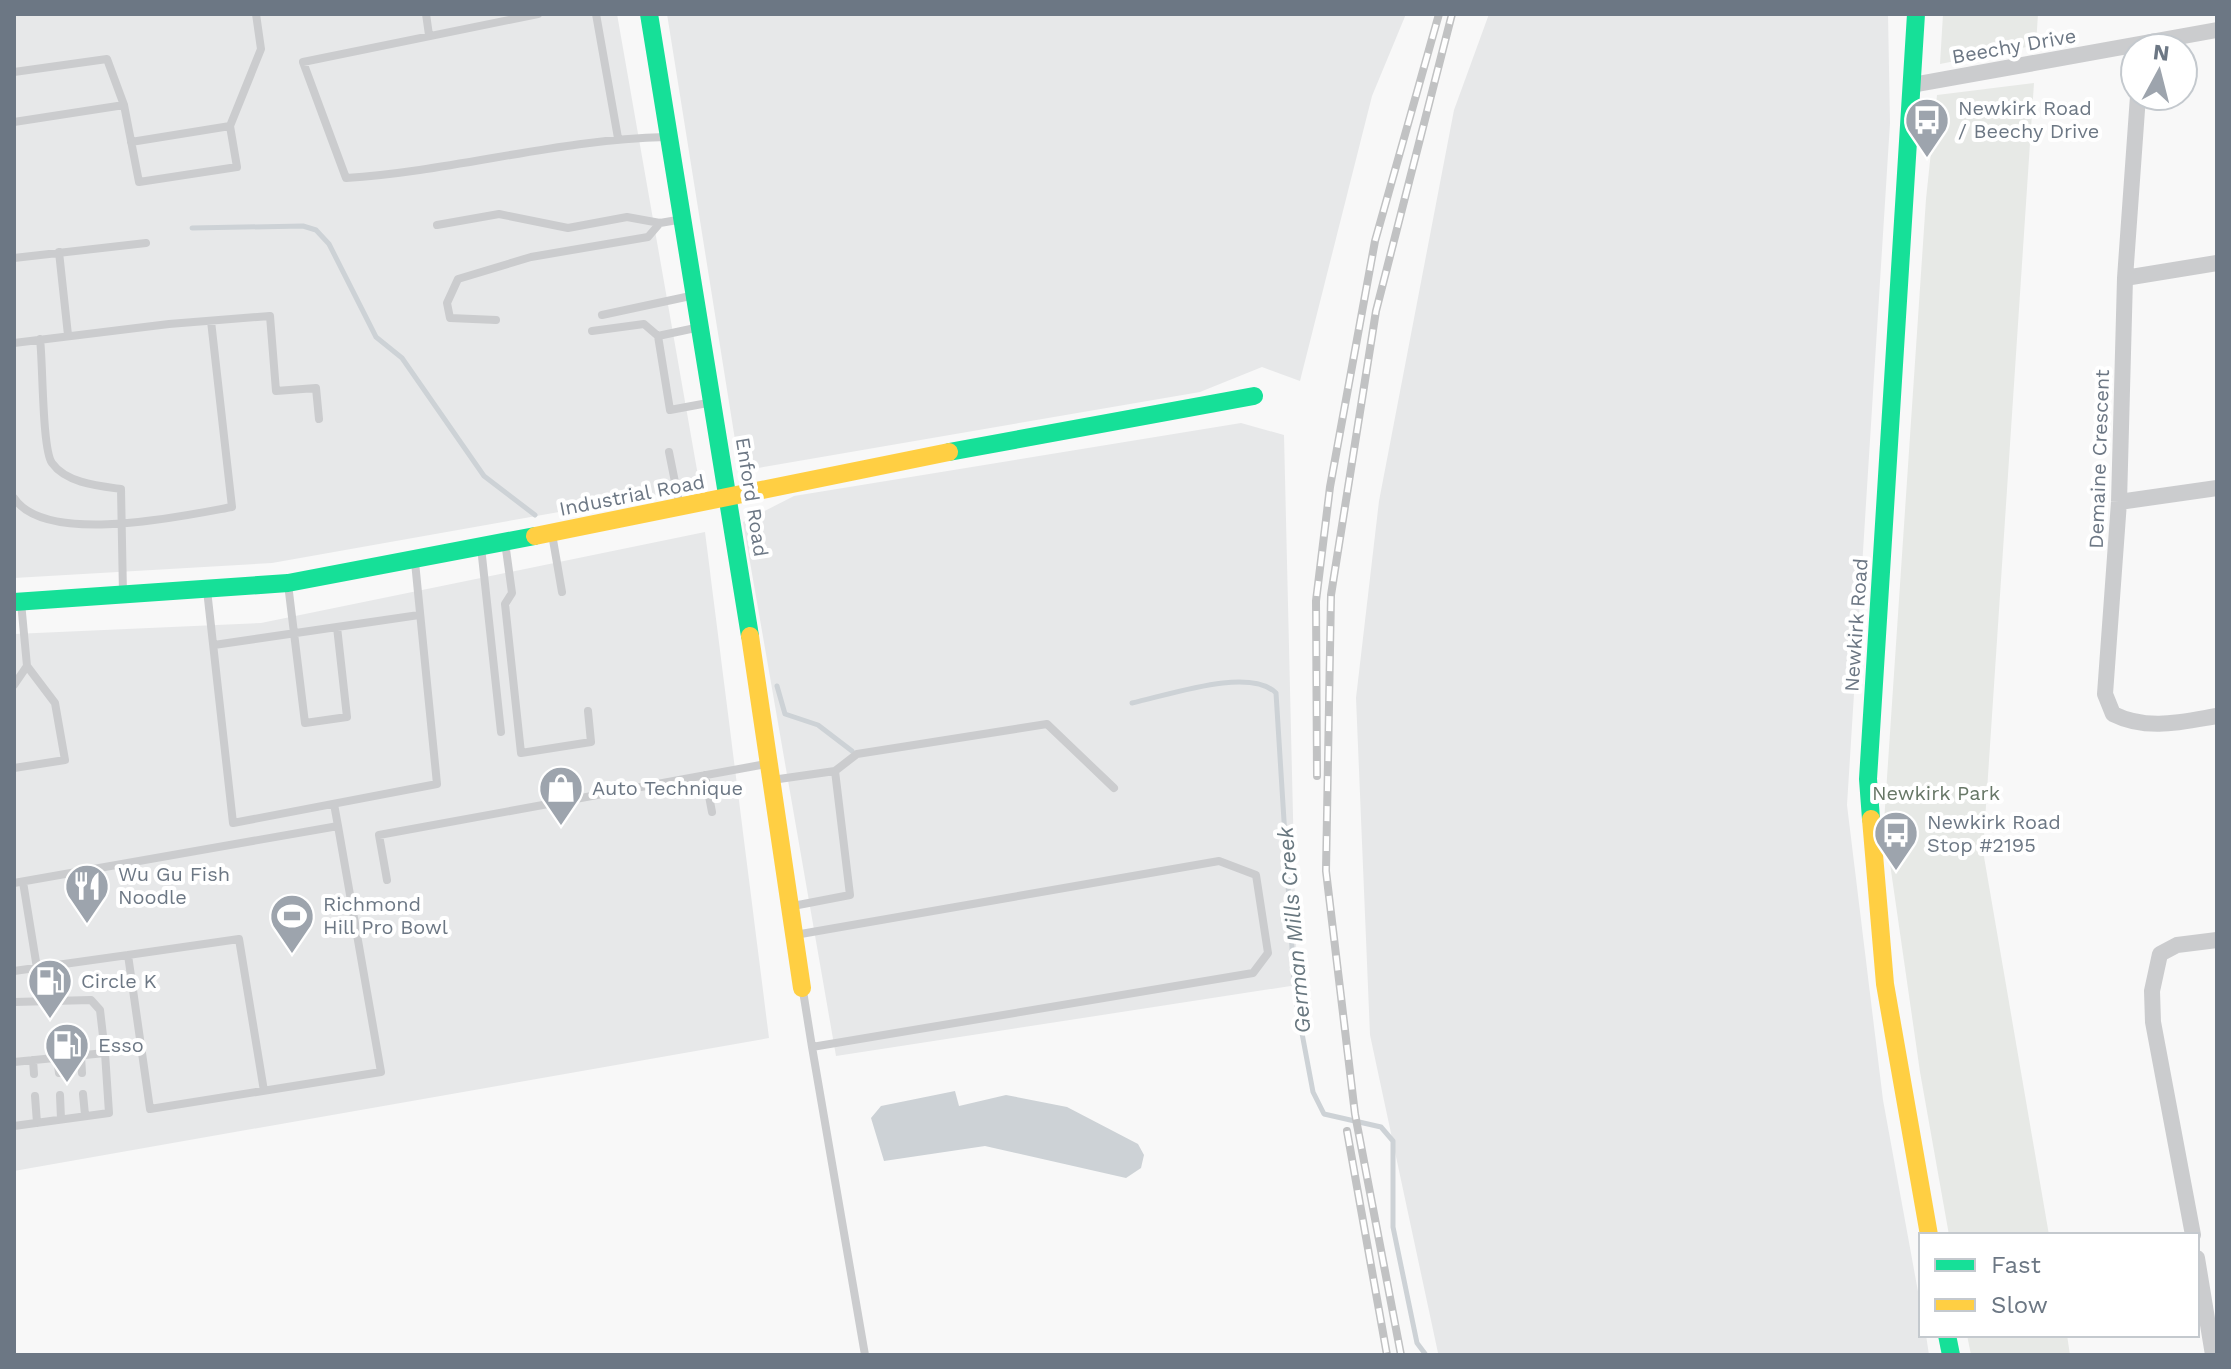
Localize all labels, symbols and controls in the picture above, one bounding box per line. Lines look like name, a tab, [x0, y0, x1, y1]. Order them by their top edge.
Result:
street label: Beechy Drive	[1950, 23, 2078, 69]
north arrow	[2119, 32, 2199, 112]
text: N	[2152, 39, 2171, 66]
bus stop icon: Newkirk Road / Beechy Drive	[1903, 96, 1951, 159]
place label: Newkirk Road / Beechy Drive	[1958, 96, 2099, 143]
street label: Demaine Crescent	[2084, 368, 2114, 549]
street label: Enford Road	[731, 436, 773, 558]
street label: Industrial Road	[557, 469, 707, 521]
street label: Newkirk Road	[1839, 557, 1873, 693]
shop icon: Auto Technique	[537, 764, 585, 827]
place label: Auto Technique	[592, 776, 743, 800]
park label: Newkirk Park	[1872, 781, 2000, 805]
bus stop icon: Newkirk Road Stop #2195	[1872, 809, 1920, 872]
place label: Newkirk Road Stop #2195	[1927, 810, 2061, 857]
water label: German Mills Creek	[1272, 825, 1315, 1034]
restaurant icon: Wu Gu Fish Noodle	[63, 862, 111, 925]
place label: Wu Gu Fish Noodle	[118, 862, 230, 909]
sports icon: Richmond Hill Pro Bowl	[268, 892, 316, 955]
place label: Richmond Hill Pro Bowl	[323, 892, 448, 939]
fuel station icon: Circle K	[26, 957, 74, 1020]
place label: Circle K	[81, 969, 157, 993]
fuel station icon: Esso	[43, 1021, 91, 1084]
place label: Esso	[98, 1033, 144, 1057]
legend	[1919, 1233, 2199, 1337]
text: Fast	[1991, 1251, 2041, 1279]
text: Slow	[1991, 1291, 2048, 1319]

